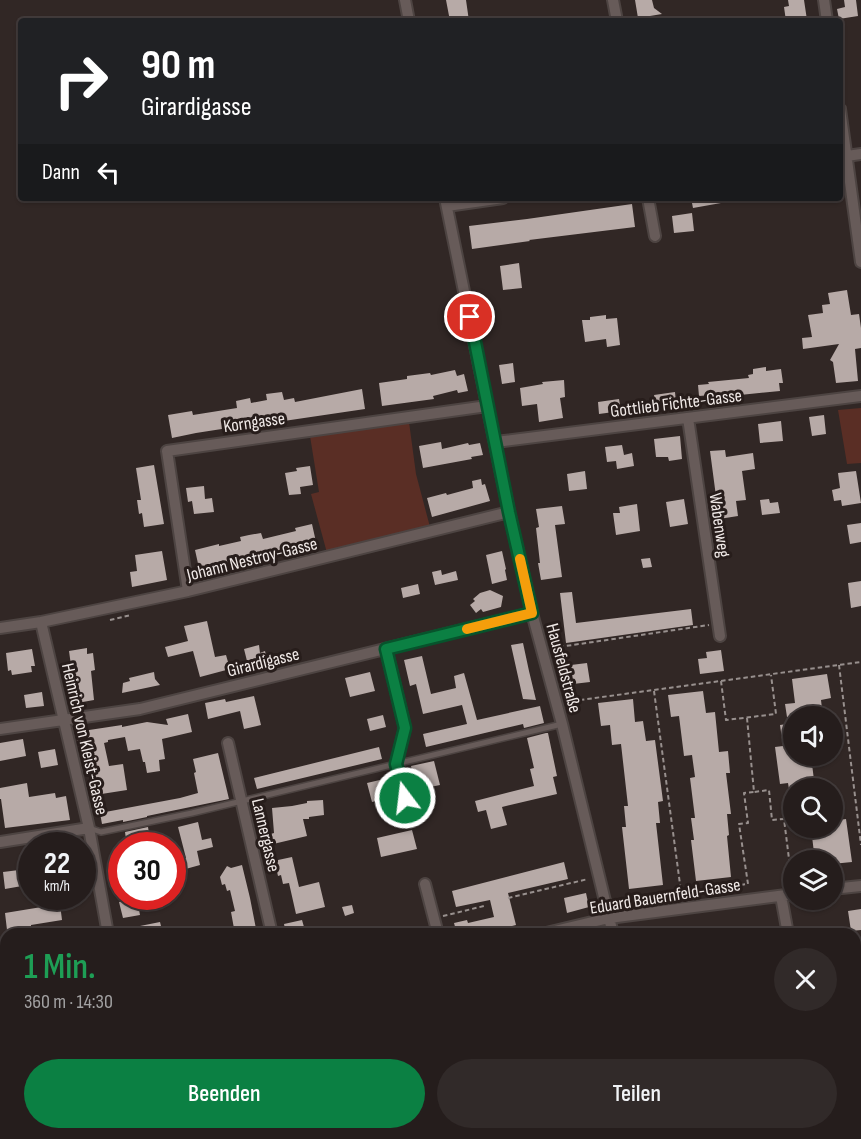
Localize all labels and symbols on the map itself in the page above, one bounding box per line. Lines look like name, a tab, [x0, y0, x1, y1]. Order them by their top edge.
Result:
pin	[444, 291, 495, 342]
street label: Gottlieb Fichte-Gasse	[609, 385, 743, 422]
street label: Korngasse	[222, 408, 286, 437]
street label: Wabenweg	[705, 491, 734, 559]
street label: Johann Nestroy-Gasse	[184, 533, 320, 586]
street label: Hausfeldstraße	[542, 621, 586, 715]
street label: Girardigasse	[225, 643, 301, 682]
street label: Heinrich von Kleist-Gasse	[57, 661, 112, 817]
position arrow	[373, 766, 437, 830]
street label: Lannergasse	[247, 796, 284, 874]
speed limit sign: 30	[108, 832, 186, 910]
street label: Eduard Bauernfeld-Gasse	[588, 874, 742, 919]

